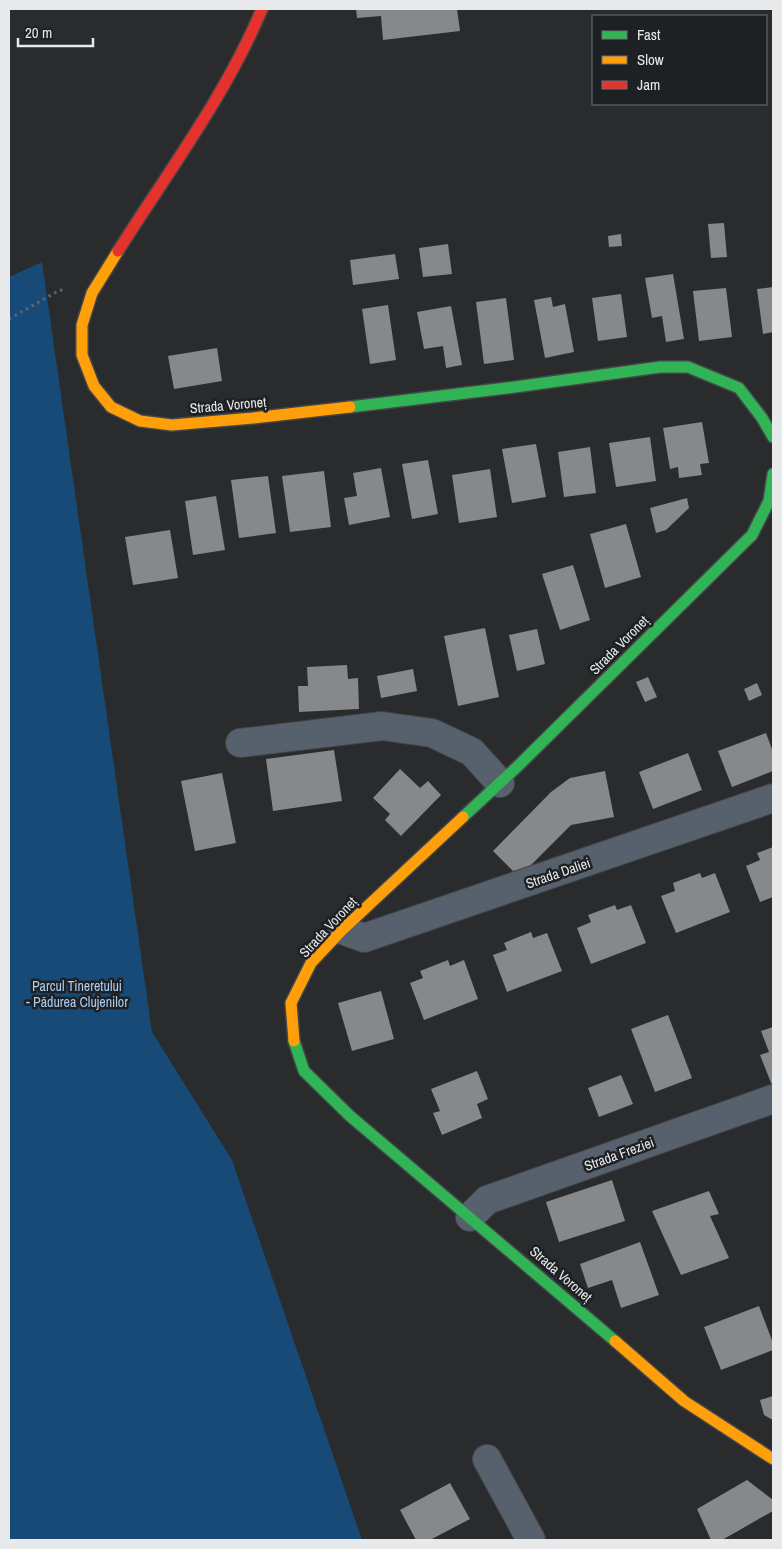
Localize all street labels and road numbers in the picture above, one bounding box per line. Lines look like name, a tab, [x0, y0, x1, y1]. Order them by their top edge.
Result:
street label: Strada Voroneț	[189, 393, 267, 417]
street label: Strada Voroneț	[586, 612, 652, 678]
street label: Strada Daliei	[523, 854, 593, 892]
street label: Strada Voroneț	[295, 893, 361, 961]
street label: Strada Freziei	[582, 1133, 656, 1175]
street label: Strada Voroneț	[526, 1242, 596, 1306]

